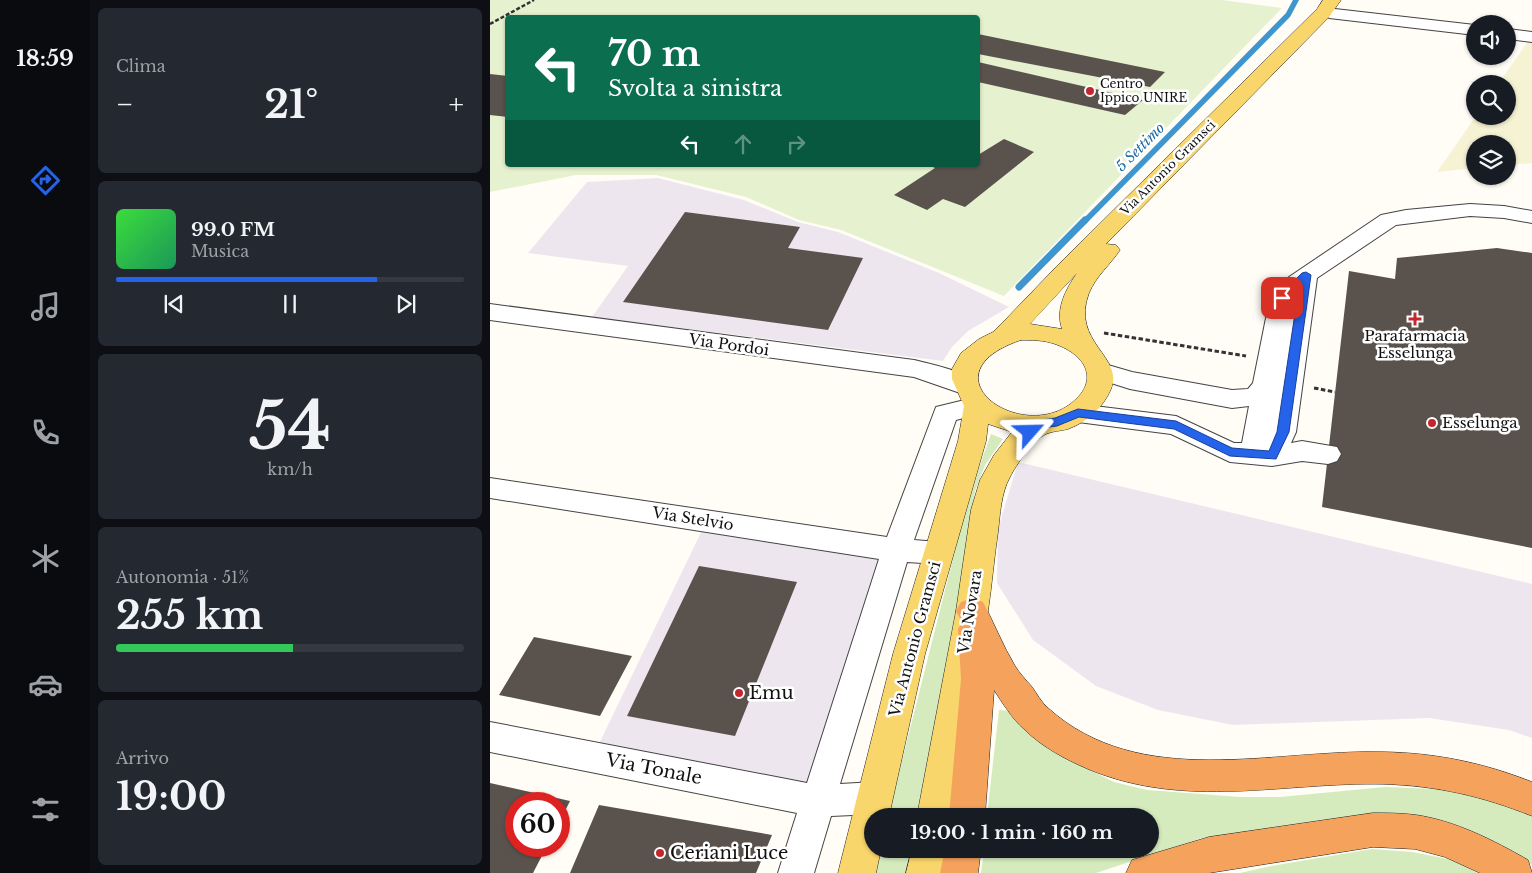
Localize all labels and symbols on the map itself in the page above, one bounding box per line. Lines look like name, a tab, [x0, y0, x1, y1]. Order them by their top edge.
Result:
place label: Centro Ippico UNIRE	[1100, 76, 1187, 105]
marker: Centro Ippico UNIRE	[1084, 85, 1096, 97]
street label: Via Antonio Gramsci	[1116, 117, 1218, 219]
water label: 5 Settimo	[1112, 119, 1168, 175]
pin	[1261, 277, 1303, 319]
marker: Parafarmacia Esselunga	[1409, 313, 1421, 325]
place label: Parafarmacia Esselunga	[1364, 326, 1466, 362]
street label: Via Pordoi	[687, 329, 770, 360]
position arrow	[1003, 405, 1055, 457]
place label: Esselunga	[1442, 413, 1518, 432]
marker: Esselunga	[1426, 417, 1438, 429]
street label: Via Stelvio	[650, 503, 735, 534]
street label: Via Antonio Gramsci	[884, 559, 944, 720]
street label: Via Novara	[953, 568, 986, 656]
place label: Emu	[749, 682, 793, 704]
marker: Emu	[733, 687, 745, 699]
street label: Via Tonale	[603, 749, 704, 789]
speed limit sign: 60	[505, 792, 570, 857]
place label: Ceriani Luce	[670, 842, 788, 864]
marker: Ceriani Luce	[654, 847, 666, 859]

